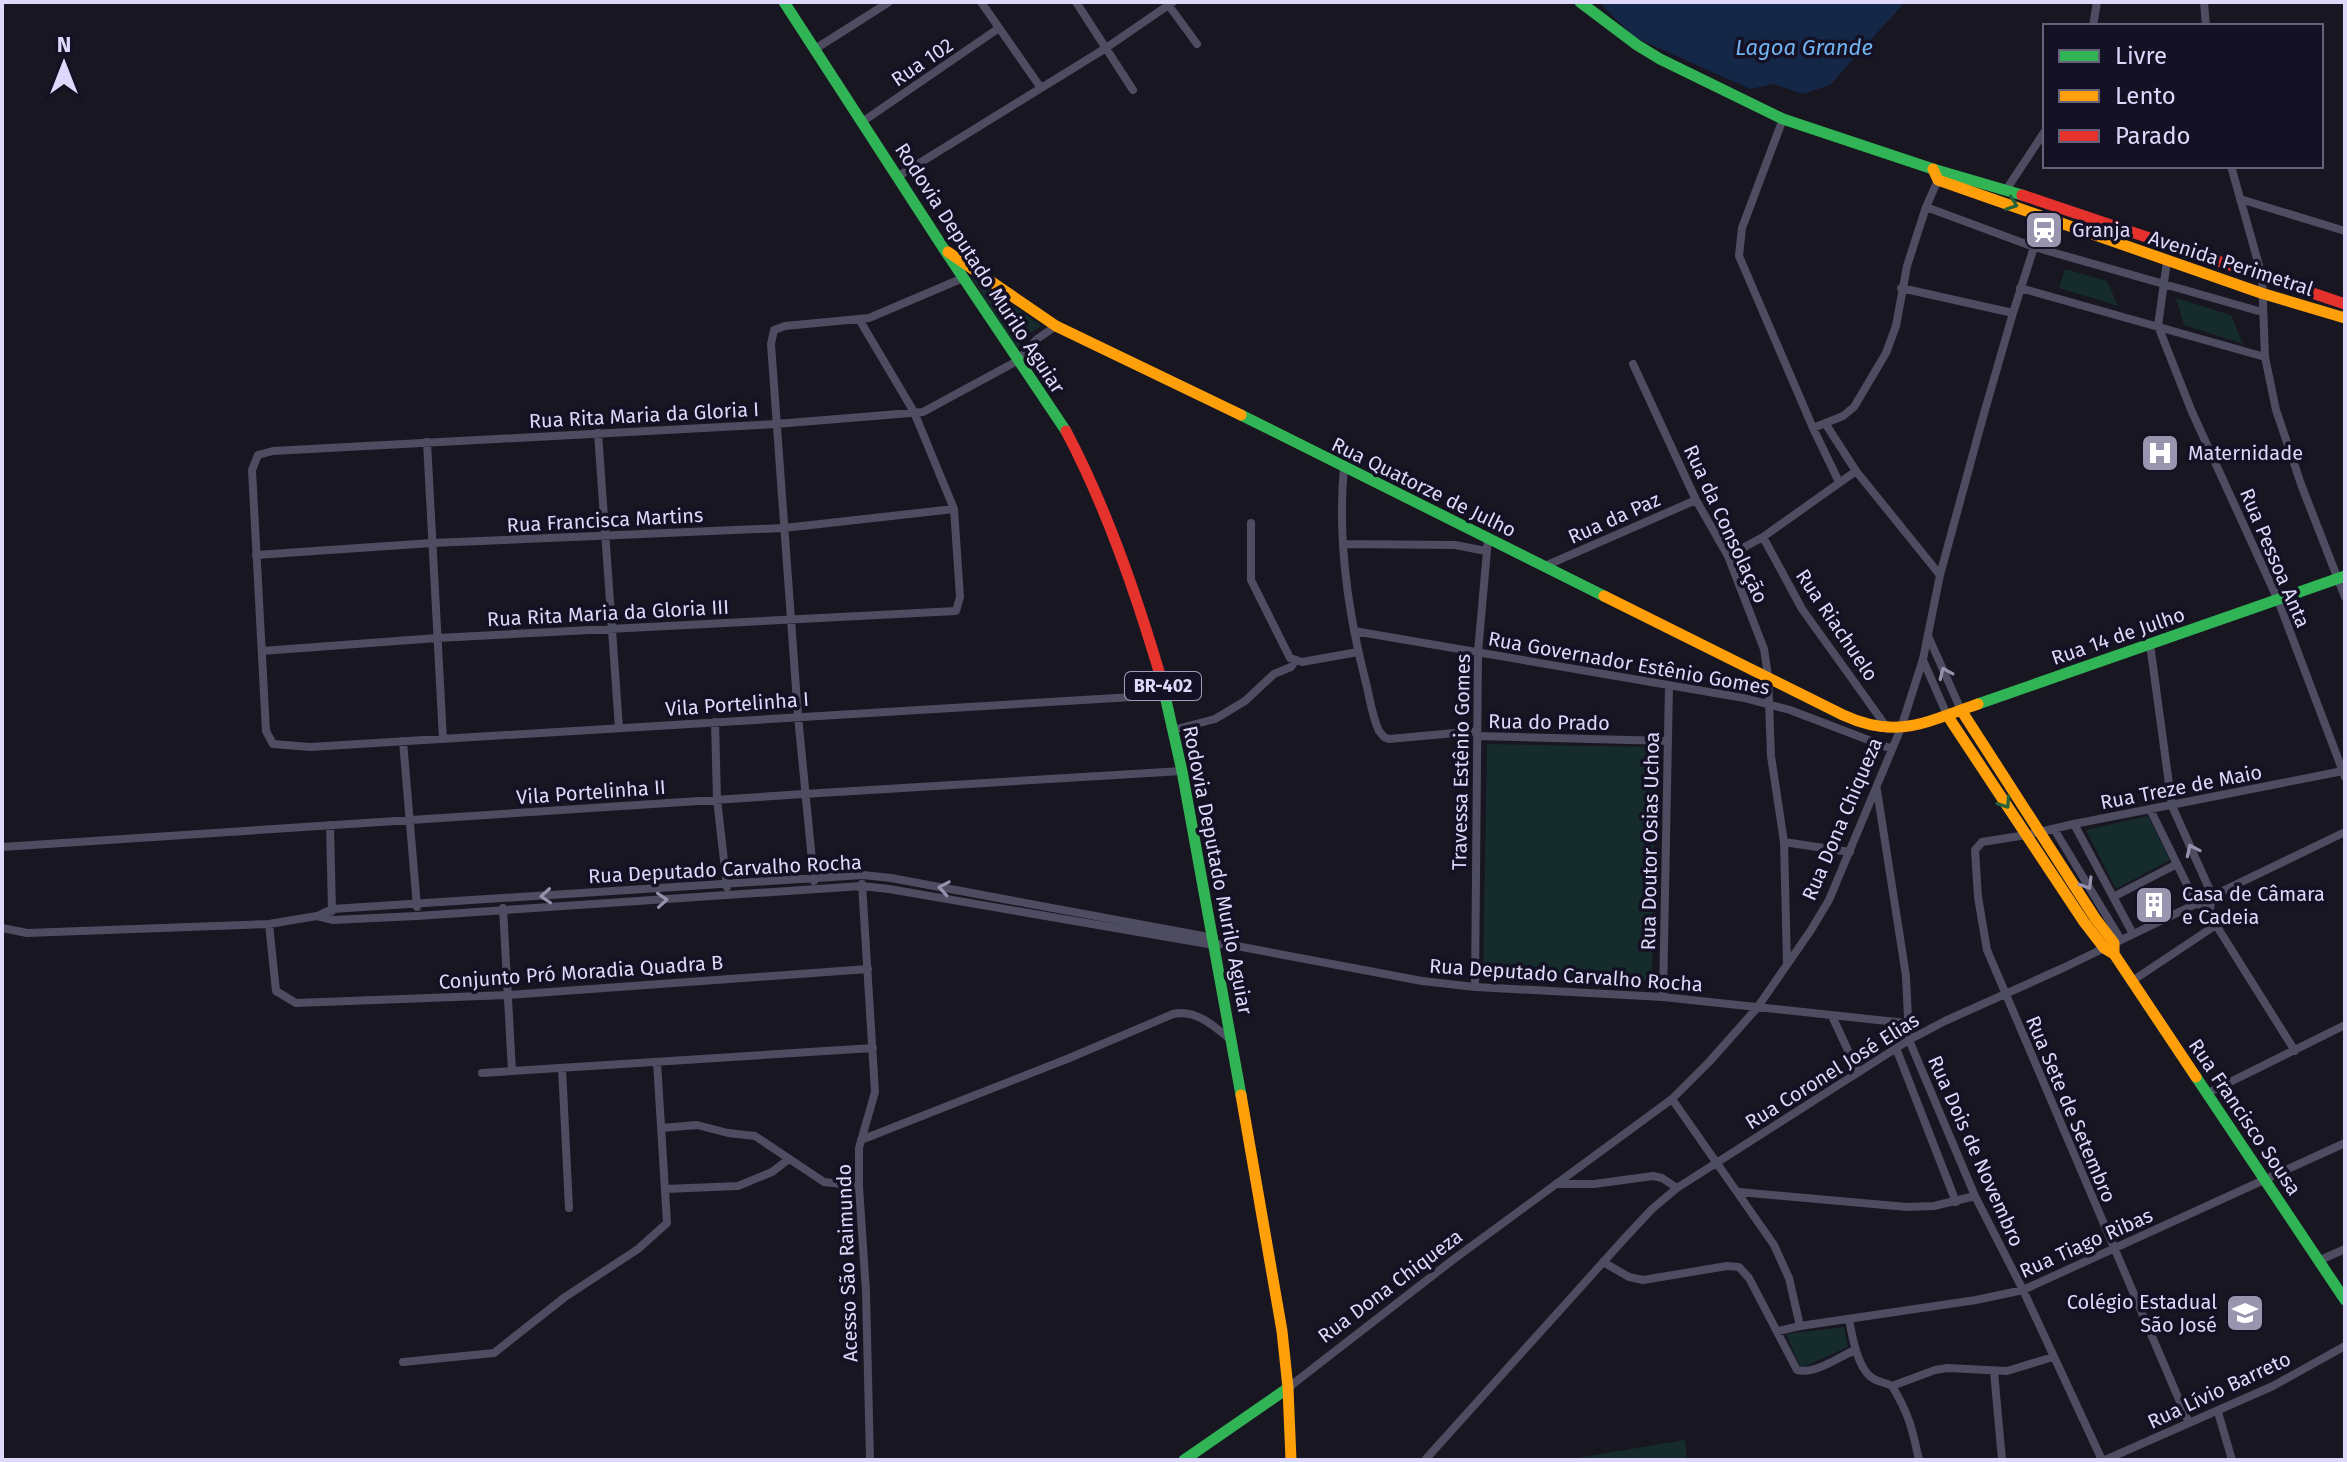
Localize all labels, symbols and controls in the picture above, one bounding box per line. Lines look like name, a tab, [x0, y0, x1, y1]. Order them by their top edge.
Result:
north arrow	[24, 24, 104, 104]
legend	[2043, 24, 2323, 168]
text: N	[57, 31, 71, 58]
street label: Rua 102	[887, 33, 957, 91]
water label: Lagoa Grande	[1735, 34, 1873, 61]
text: Livre	[2115, 42, 2167, 70]
text: Lento	[2115, 82, 2176, 110]
text: Parado	[2115, 122, 2191, 150]
street label: Rodovia Deputado Murilo Aguiar	[890, 138, 1070, 398]
one-way arrow	[2004, 195, 2018, 211]
station icon: Granja	[2023, 209, 2065, 251]
place label: Granja	[2072, 218, 2131, 242]
street label: Avenida Perimetral	[2146, 225, 2316, 301]
street label: Rua Rita Maria da Gloria I	[528, 397, 760, 433]
street label: Rua Quatorze de Julho	[1328, 432, 1520, 542]
hospital icon: Maternidade	[2139, 432, 2181, 474]
street label: Rua da Consolação	[1678, 441, 1773, 607]
place label: Maternidade	[2188, 441, 2303, 465]
street label: Rua Pessoa Anta	[2235, 485, 2315, 631]
street label: Rua da Paz	[1564, 487, 1664, 549]
street label: Rua Francisca Martins	[506, 503, 704, 537]
street label: Rua Riachuelo	[1791, 564, 1883, 686]
street label: Rua Rita Maria da Gloria III	[486, 595, 730, 631]
street label: Rua 14 de Julho	[2048, 602, 2188, 670]
street label: Rua Governador Estênio Gomes	[1486, 626, 1772, 700]
street label: Travessa Estênio Gomes	[1447, 654, 1475, 870]
one-way arrow	[1939, 667, 1955, 681]
road number: BR-402	[1125, 672, 1201, 700]
street label: Vila Portelinha I	[664, 687, 810, 721]
street label: Rua do Prado	[1488, 709, 1610, 735]
street label: Rodovia Deputado Murilo Aguiar	[1178, 724, 1258, 1017]
street label: Rua Doutor Osias Uchoa	[1636, 731, 1664, 951]
street label: Rua Dona Chiqueza	[1797, 734, 1887, 904]
street label: Rua Treze de Maio	[2098, 760, 2264, 814]
street label: Vila Portelinha II	[515, 775, 667, 809]
one-way arrow	[1995, 794, 2010, 809]
one-way arrow	[2186, 844, 2202, 859]
street label: Rua Deputado Carvalho Rocha	[587, 850, 863, 888]
one-way arrow	[2078, 875, 2093, 890]
one-way arrow	[938, 880, 951, 897]
place label: Casa de Câmara e Cadeia	[2182, 882, 2325, 929]
building icon: Casa de Câmara e Cadeia	[2133, 884, 2175, 926]
one-way arrow	[539, 887, 552, 904]
one-way arrow	[656, 892, 669, 909]
street label: Conjunto Pró Moradia Quadra B	[438, 950, 724, 994]
street label: Rua Deputado Carvalho Rocha	[1428, 953, 1704, 997]
street label: Rua Coronel José Elias	[1741, 1008, 1923, 1134]
street label: Rua Sete de Setembro	[2021, 1012, 2121, 1206]
street label: Rua Francisco Sousa	[2184, 1034, 2306, 1200]
street label: Rua Dois de Novembro	[1923, 1052, 2029, 1250]
street label: Acesso São Raimundo	[832, 1163, 862, 1363]
street label: Rua Tiago Ribas	[2016, 1203, 2156, 1283]
street label: Rua Dona Chiqueza	[1313, 1224, 1467, 1348]
place label: Colégio Estadual São José	[2067, 1290, 2217, 1337]
school or university icon: Colégio Estadual São José	[2224, 1292, 2266, 1334]
street label: Rua Lívio Barreto	[2144, 1346, 2294, 1434]

